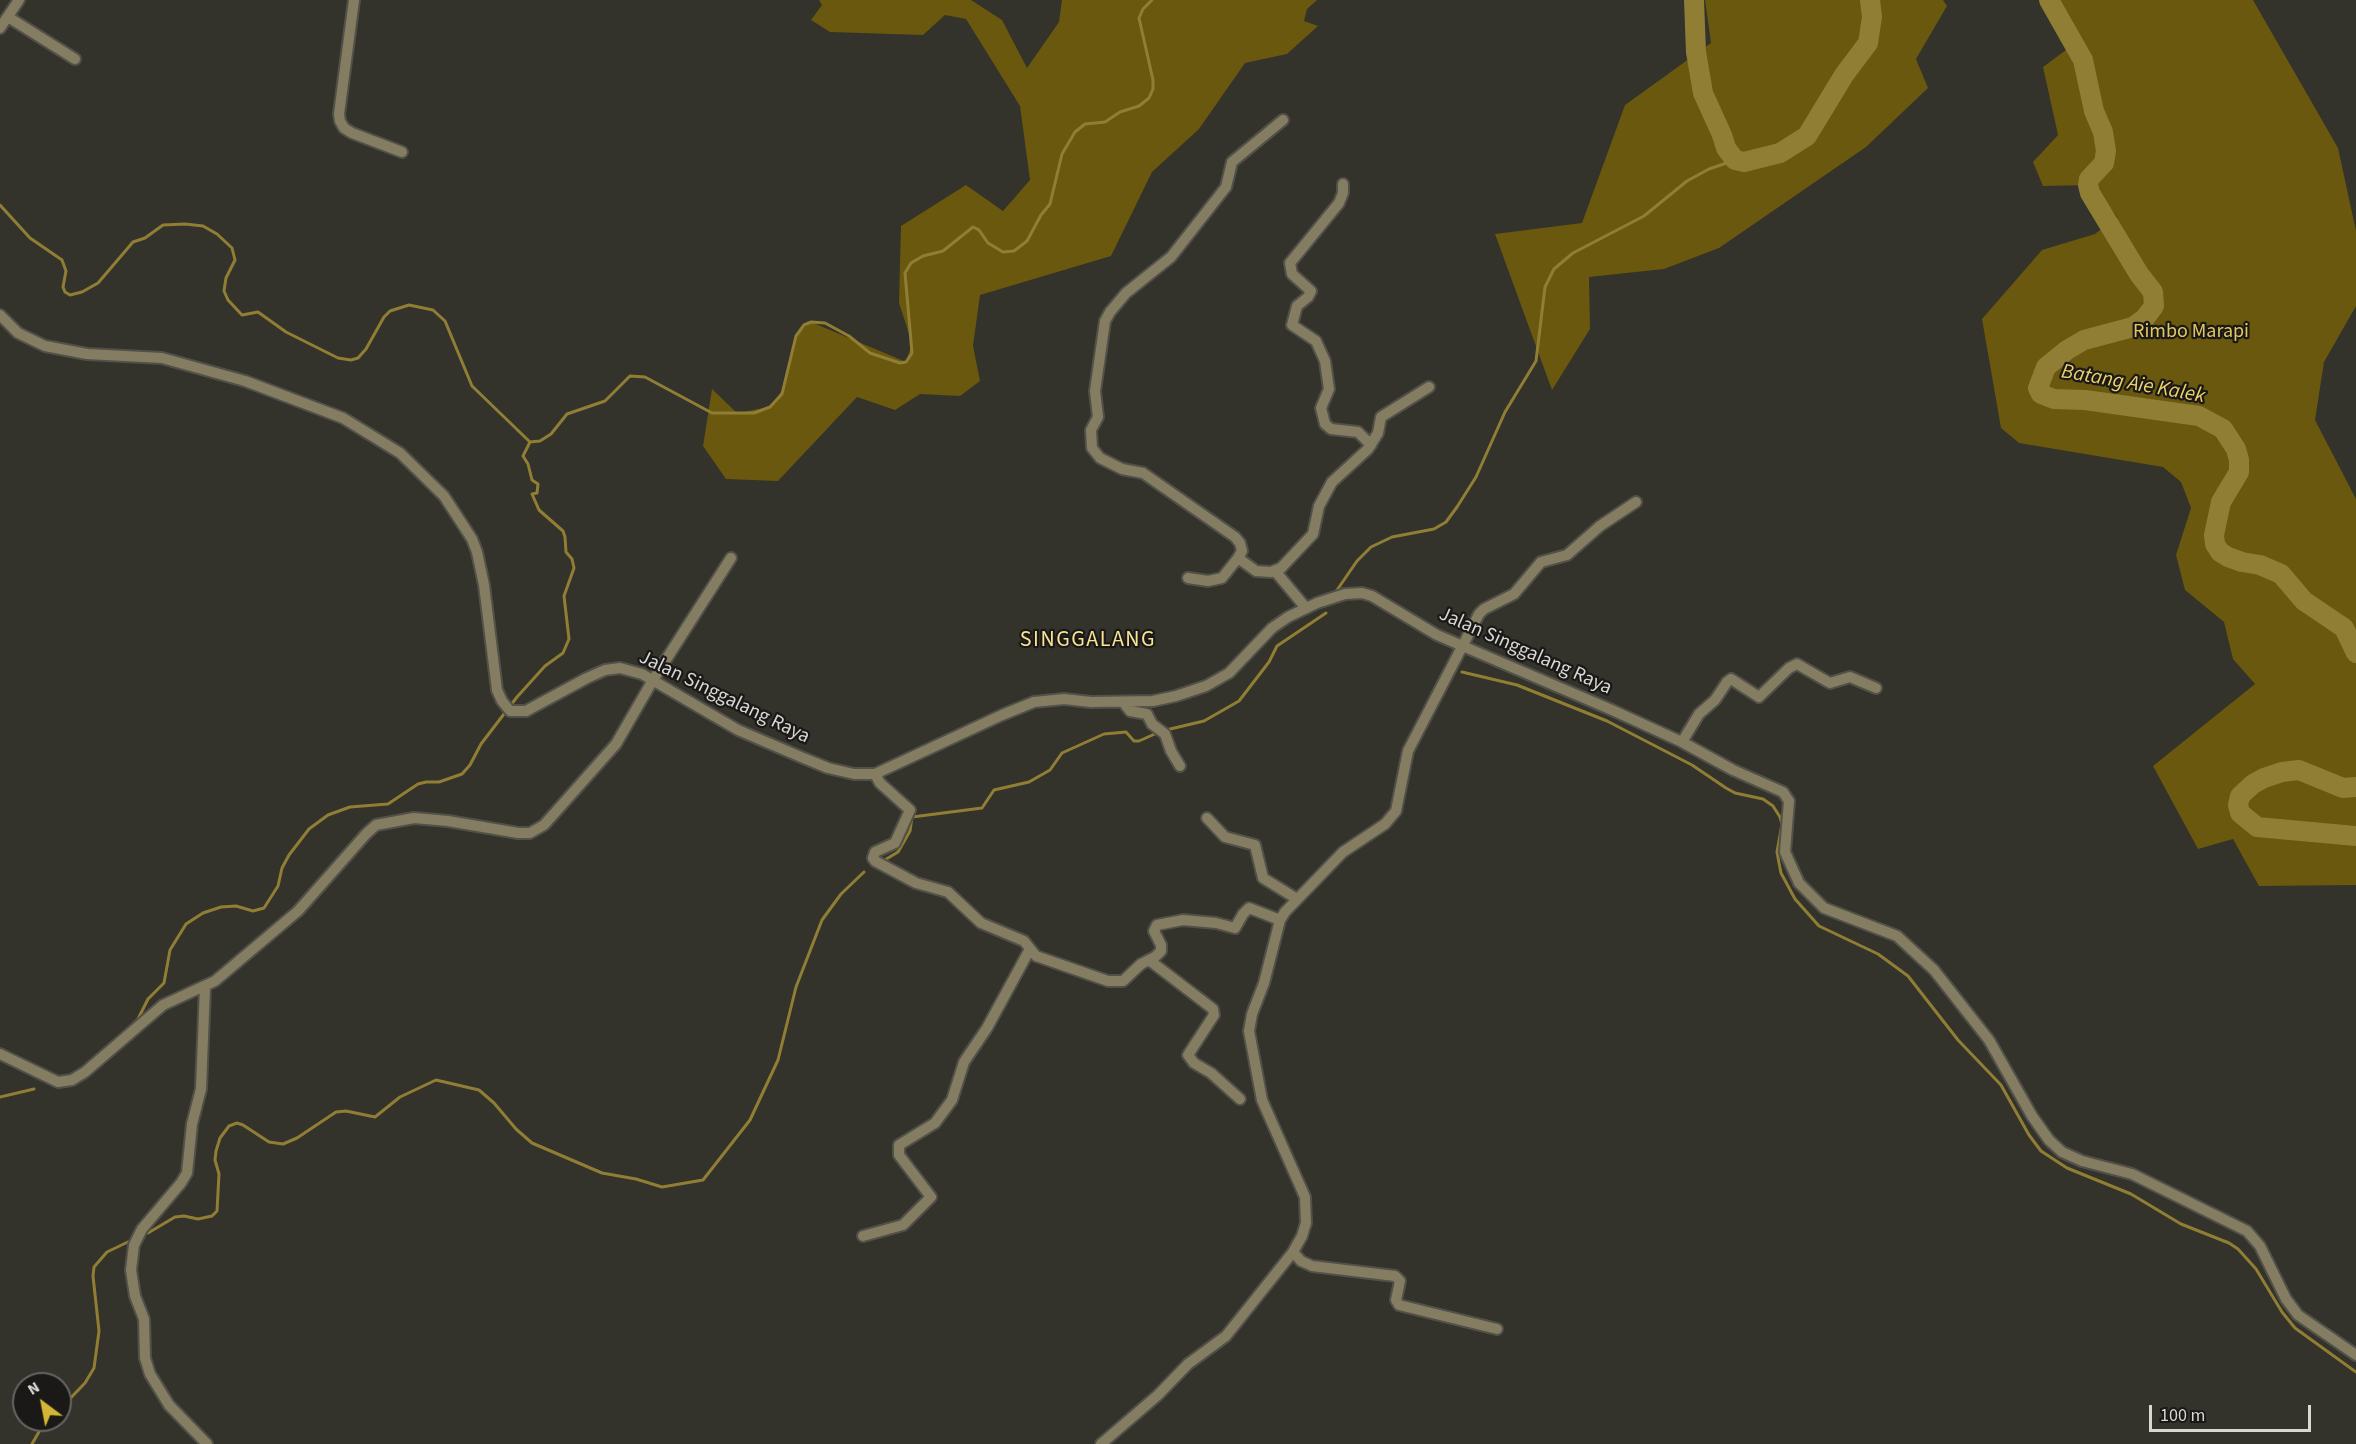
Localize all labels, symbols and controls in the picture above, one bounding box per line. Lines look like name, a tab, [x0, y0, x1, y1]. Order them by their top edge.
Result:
park label: Rimbo Marapi	[2133, 321, 2249, 345]
water label: Batang Aie Kalek	[2059, 360, 2207, 410]
street label: Jalan Singgalang Raya	[1435, 603, 1615, 701]
district label: SINGGALANG	[1020, 628, 1156, 654]
street label: Jalan Singgalang Raya	[635, 646, 813, 750]
north arrow	[12, 1372, 72, 1432]
text: N	[23, 1376, 44, 1401]
scale bar	[2152, 1393, 2314, 1431]
text: 100 m	[2160, 1403, 2205, 1428]

